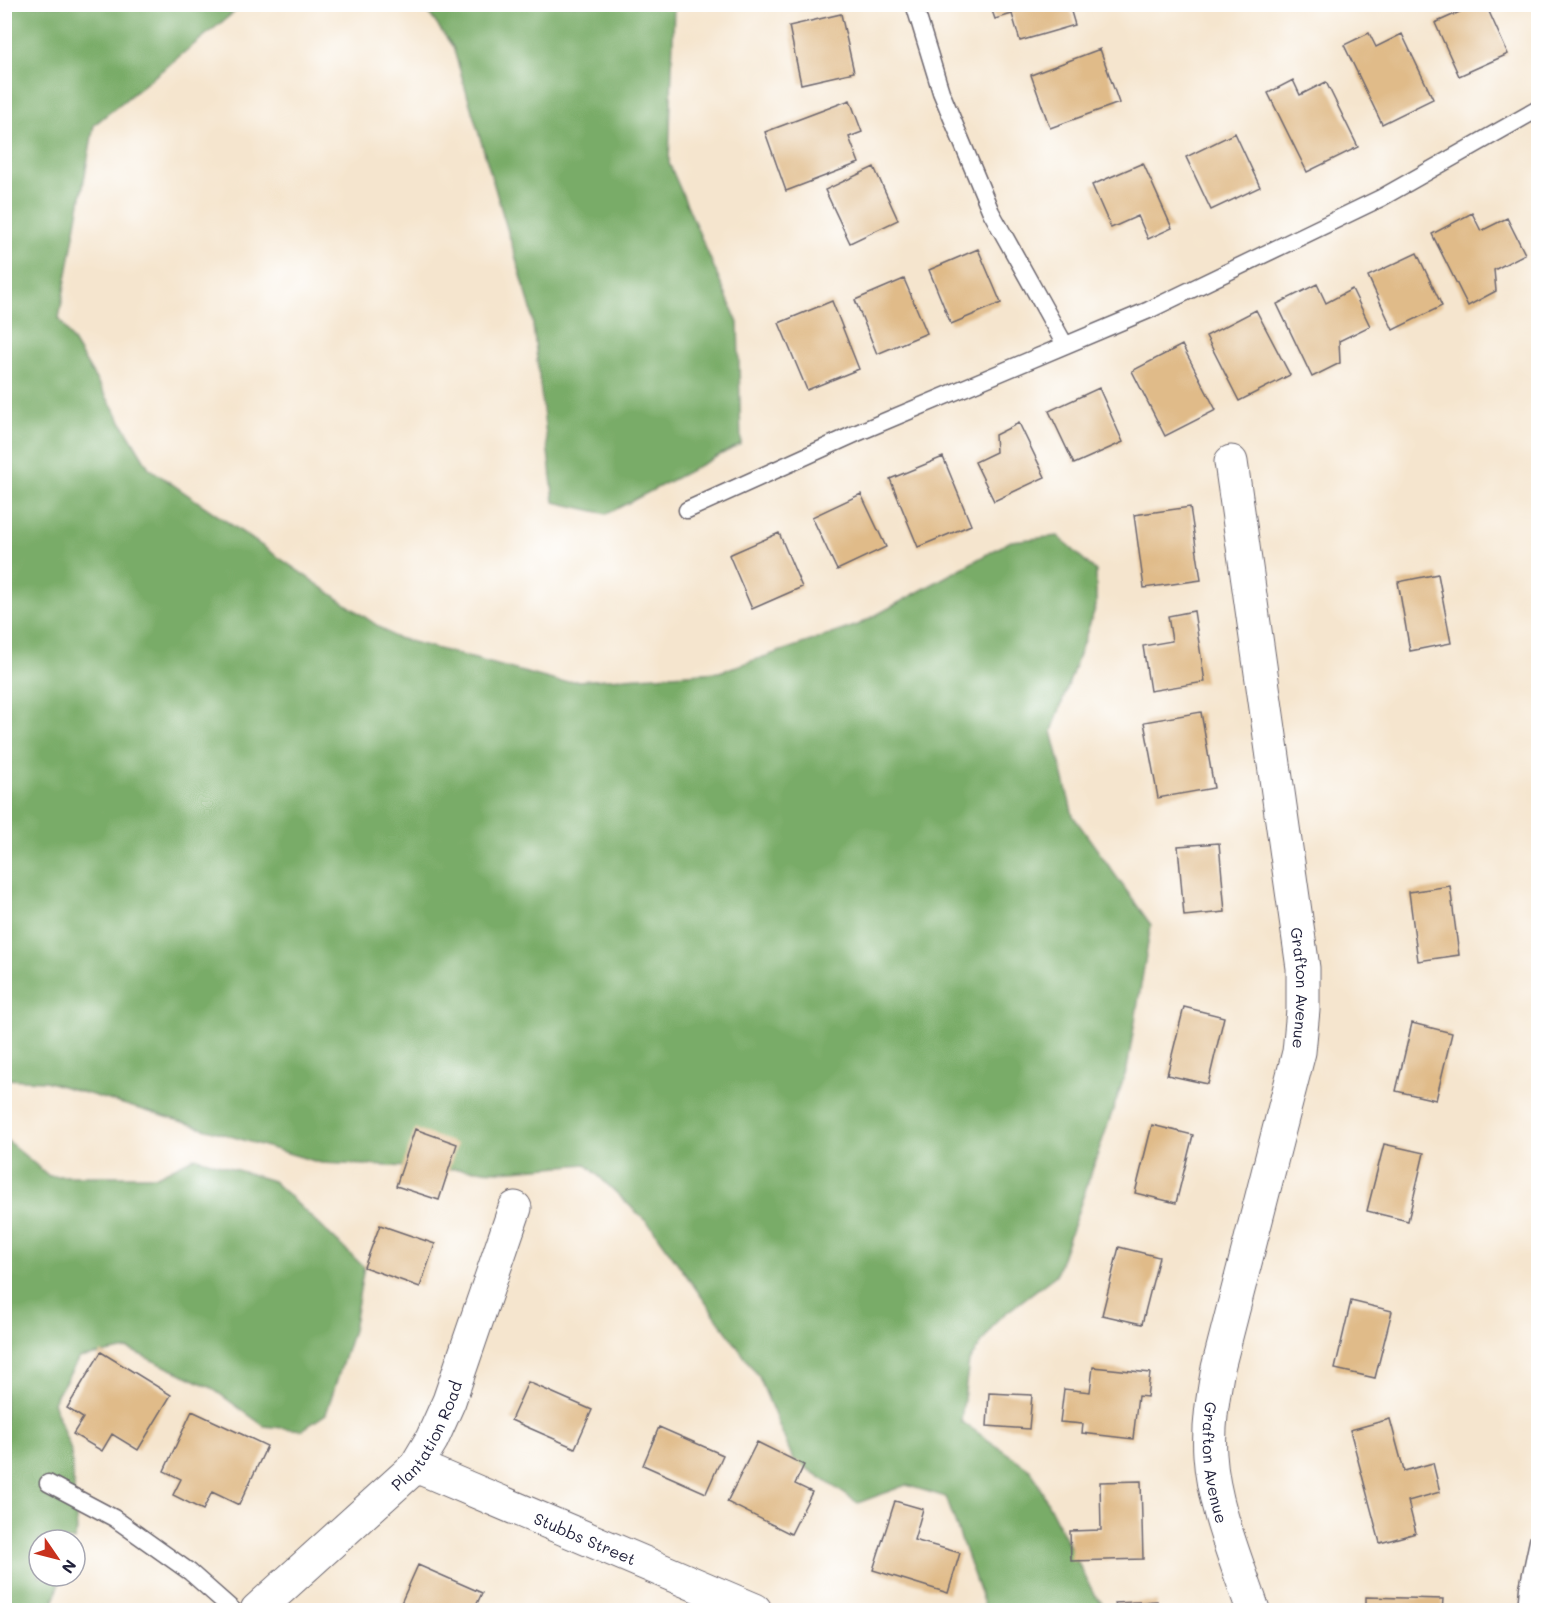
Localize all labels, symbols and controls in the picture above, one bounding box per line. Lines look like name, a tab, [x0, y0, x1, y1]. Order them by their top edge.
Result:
street label: Grafton Avenue	[1287, 926, 1314, 1050]
street label: Plantation Road	[386, 1378, 466, 1495]
street label: Grafton Avenue	[1199, 1401, 1233, 1525]
street label: Stubbs Street	[531, 1507, 640, 1569]
north arrow	[27, 1528, 87, 1588]
text: N	[58, 1556, 82, 1578]

